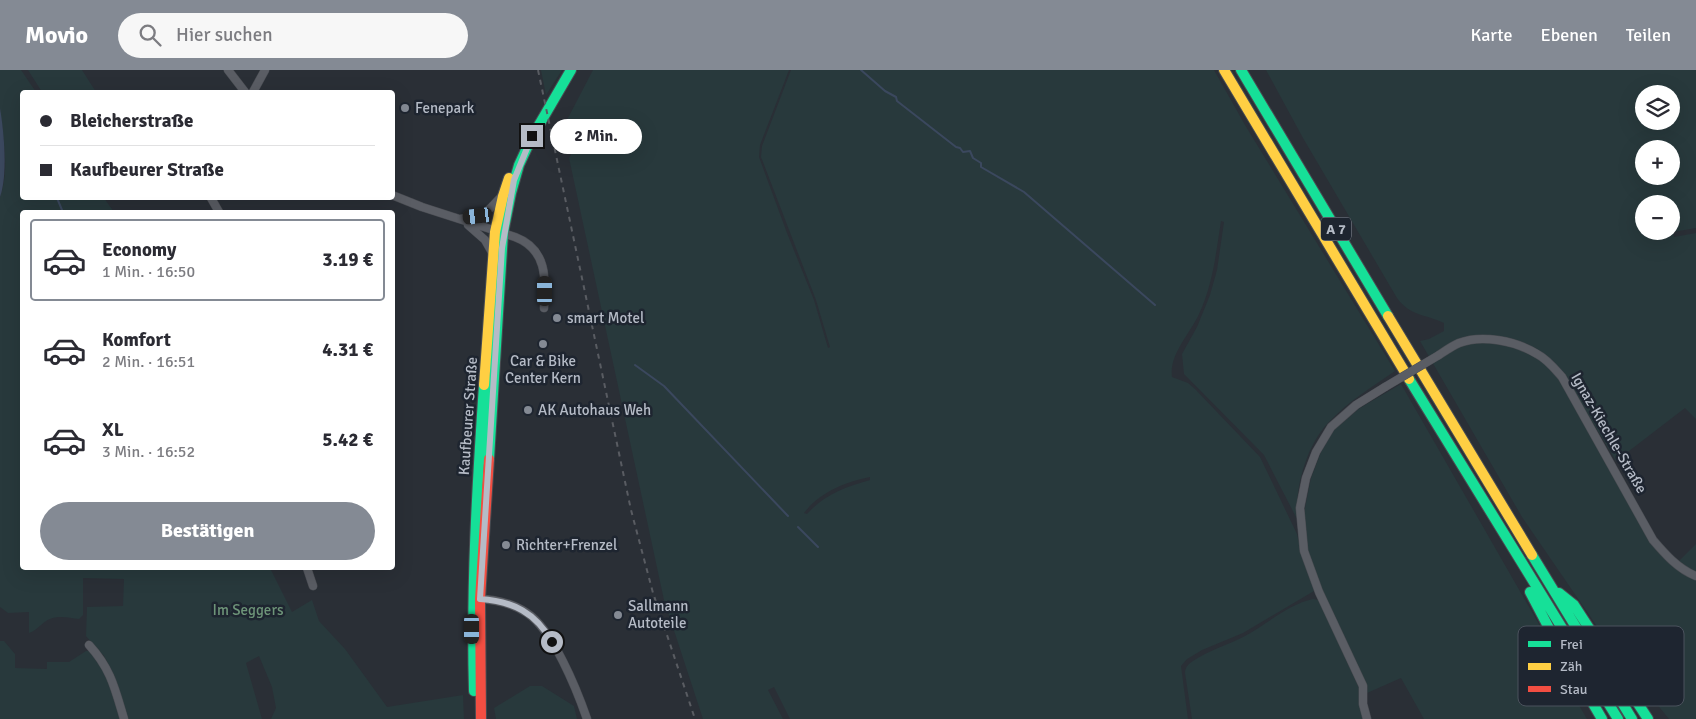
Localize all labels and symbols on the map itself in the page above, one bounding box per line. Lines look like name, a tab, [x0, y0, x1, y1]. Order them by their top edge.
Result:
place label: Fenepark	[415, 99, 475, 117]
marker: Fenepark	[399, 102, 411, 114]
callout: 2 Min.	[550, 118, 642, 154]
route end	[521, 125, 543, 147]
car	[462, 207, 493, 225]
road number: A 7	[1321, 218, 1351, 240]
car	[537, 276, 552, 306]
place label: smart Motel	[567, 309, 644, 327]
marker: smart Motel	[551, 312, 563, 324]
marker: Car & Bike Center Kern	[537, 338, 549, 350]
place label: Car & Bike Center Kern	[505, 352, 581, 387]
street label: Kaufbeurer Straße	[455, 356, 481, 476]
street label: Ignaz-Kiechle-Straße	[1567, 370, 1651, 496]
place label: AK Autohaus Weh	[538, 401, 651, 419]
marker: AK Autohaus Weh	[522, 404, 534, 416]
place label: Richter+Frenzel	[516, 536, 617, 554]
marker: Richter+Frenzel	[500, 539, 512, 551]
place label: Sallmann Autoteile	[628, 597, 689, 632]
park label: Im Seggers	[213, 601, 284, 619]
marker: Sallmann Autoteile	[612, 609, 624, 621]
car	[464, 614, 479, 644]
legend	[1518, 626, 1684, 706]
route start	[541, 631, 563, 653]
text: Frei	[1560, 636, 1583, 653]
text: Zäh	[1560, 658, 1582, 675]
text: Stau	[1560, 681, 1587, 698]

